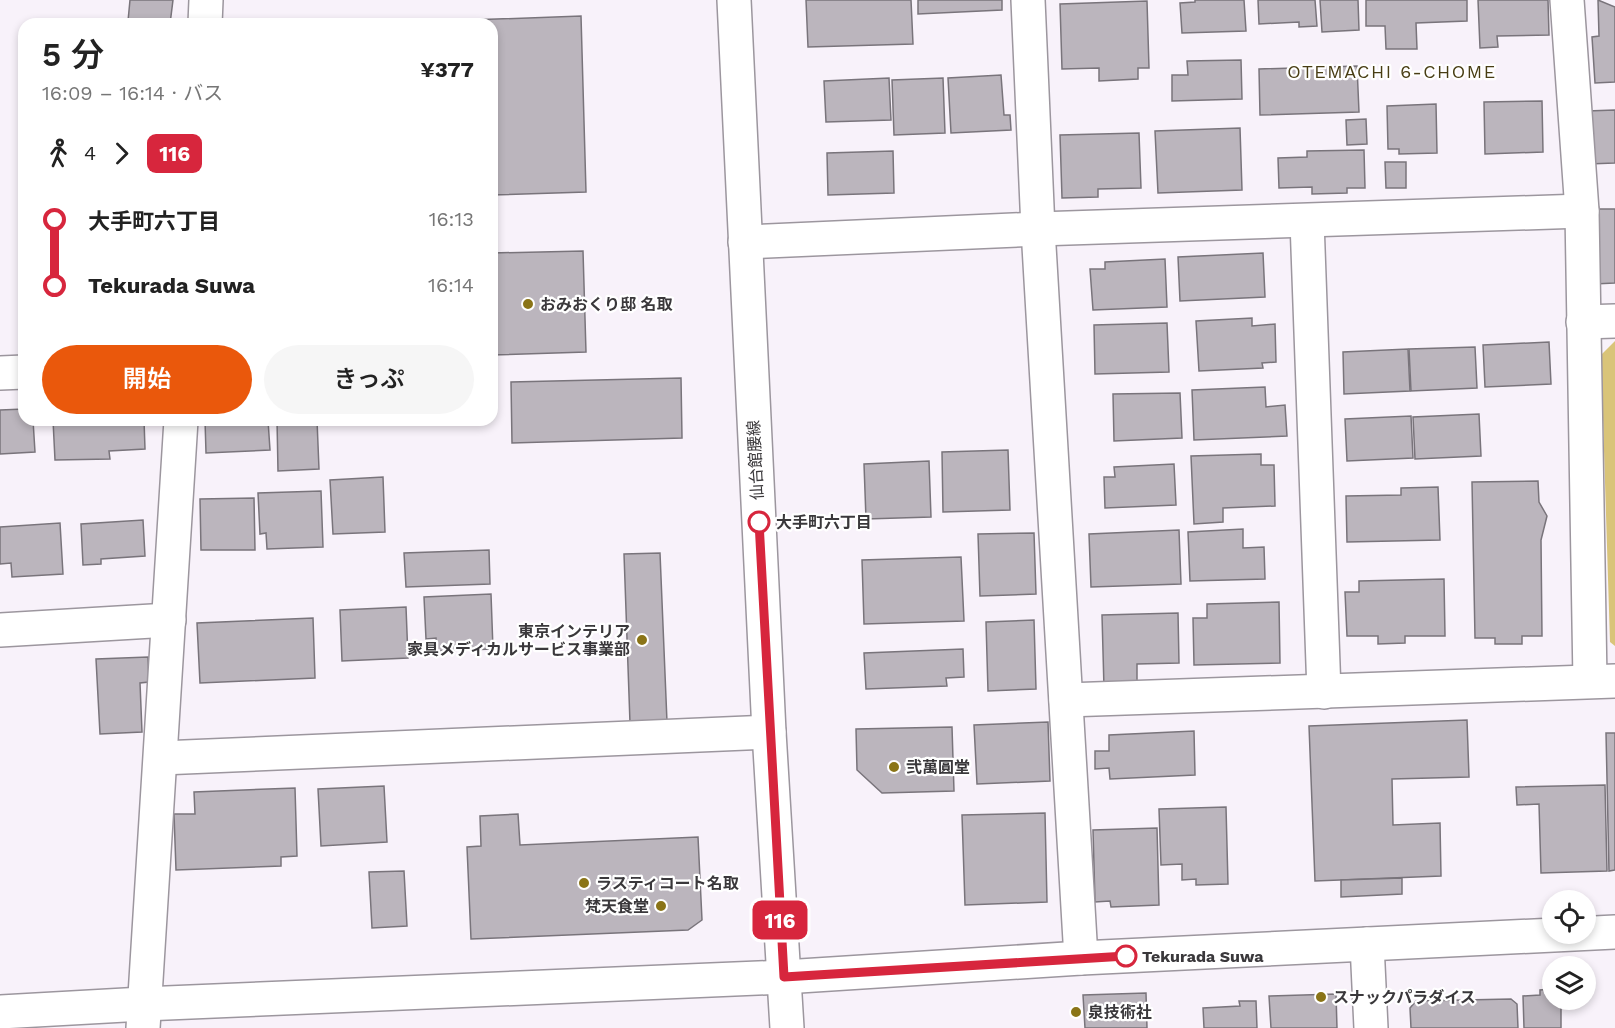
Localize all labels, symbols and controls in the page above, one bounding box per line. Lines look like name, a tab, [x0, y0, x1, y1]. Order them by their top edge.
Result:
text: 5 分	[42, 35, 104, 74]
text: ¥377	[420, 57, 474, 82]
district label: OTEMACHI 6-CHOME	[1287, 61, 1497, 82]
text: 16:09 – 16:14 · バス	[42, 81, 223, 105]
icon: walk	[42, 137, 75, 170]
icon: forward	[105, 137, 138, 170]
text: 4	[84, 141, 96, 165]
text: 116	[159, 141, 190, 166]
text: 16:13	[429, 207, 474, 231]
text: 大手町六丁目	[88, 209, 220, 234]
text: Tekurada Suwa	[88, 273, 255, 298]
text: 16:14	[428, 273, 474, 297]
place label: おみおくり邸 名取	[540, 295, 673, 314]
marker: おみおくり邸 名取	[521, 297, 535, 311]
button: 開始	[42, 345, 252, 414]
button: きっぷ	[264, 345, 474, 414]
street label: 仙台館腰線	[744, 420, 767, 500]
marker: 大手町六丁目	[748, 511, 770, 533]
place label: 大手町六丁目	[776, 513, 872, 532]
place label: 東京インテリア 家具メディカルサービス事業部	[407, 622, 630, 659]
marker: 東京インテリア 家具メディカルサービス事業部	[635, 633, 649, 647]
place label: 弐萬圓堂	[906, 758, 970, 777]
marker: 弐萬圓堂	[887, 760, 901, 774]
place label: ラスティコート名取	[596, 874, 739, 893]
marker: ラスティコート名取	[577, 876, 591, 890]
map controls	[1542, 890, 1596, 1010]
button: locate	[1542, 890, 1596, 944]
place label: 梵天食堂	[585, 897, 649, 916]
marker: 梵天食堂	[654, 899, 668, 913]
line badge: 116	[746, 900, 814, 940]
text: 116	[764, 908, 796, 933]
marker: Tekurada Suwa	[1115, 945, 1137, 967]
place label: Tekurada Suwa	[1142, 947, 1264, 966]
button: layers	[1542, 956, 1596, 1010]
place label: スナックパラダイス	[1333, 988, 1476, 1007]
marker: スナックパラダイス	[1314, 990, 1328, 1004]
place label: 泉技術社	[1088, 1003, 1152, 1022]
marker: 泉技術社	[1069, 1005, 1083, 1019]

